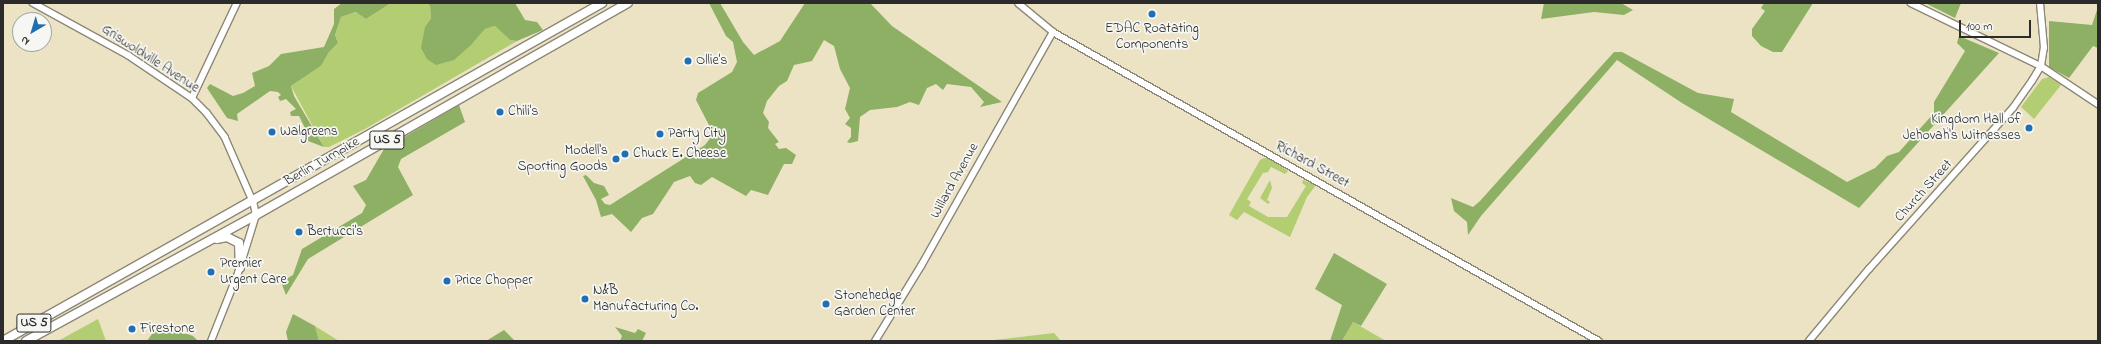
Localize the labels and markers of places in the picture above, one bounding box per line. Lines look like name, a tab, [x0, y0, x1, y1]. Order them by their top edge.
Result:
marker: EDAC Roatating Components	[1147, 9, 1157, 19]
place label: EDAC Roatating Components	[1105, 21, 1199, 54]
place label: Ollie's	[696, 53, 727, 69]
marker: Ollie's	[683, 56, 693, 66]
place label: Chili's	[508, 104, 538, 120]
marker: Chili's	[495, 107, 505, 117]
place label: Kingdom Hall of Jehovah's Witnesses	[1903, 112, 2021, 144]
marker: Kingdom Hall of Jehovah's Witnesses	[2024, 123, 2034, 133]
place label: Walgreens	[280, 124, 338, 140]
place label: Party City	[668, 126, 726, 142]
marker: Walgreens	[267, 127, 277, 137]
marker: Party City	[655, 129, 665, 139]
place label: Modell's Sporting Goods	[518, 143, 608, 176]
place label: Chuck E. Cheese	[633, 146, 726, 162]
marker: Chuck E. Cheese	[620, 149, 630, 159]
marker: Modell's Sporting Goods	[611, 154, 621, 164]
place label: Bertucci's	[307, 224, 363, 240]
marker: Bertucci's	[294, 227, 304, 237]
place label: Premier Urgent Care	[220, 256, 287, 288]
marker: Premier Urgent Care	[205, 266, 217, 278]
place label: Price Chopper	[455, 273, 533, 289]
marker: Price Chopper	[442, 276, 452, 286]
place label: N&B Manufacturing Co.	[593, 283, 698, 316]
place label: Stonehedge Garden Center	[834, 288, 915, 320]
marker: N&B Manufacturing Co.	[580, 294, 590, 304]
marker: Stonehedge Garden Center	[821, 299, 831, 309]
place label: Firestone	[140, 321, 194, 337]
marker: Firestone	[127, 324, 137, 334]

